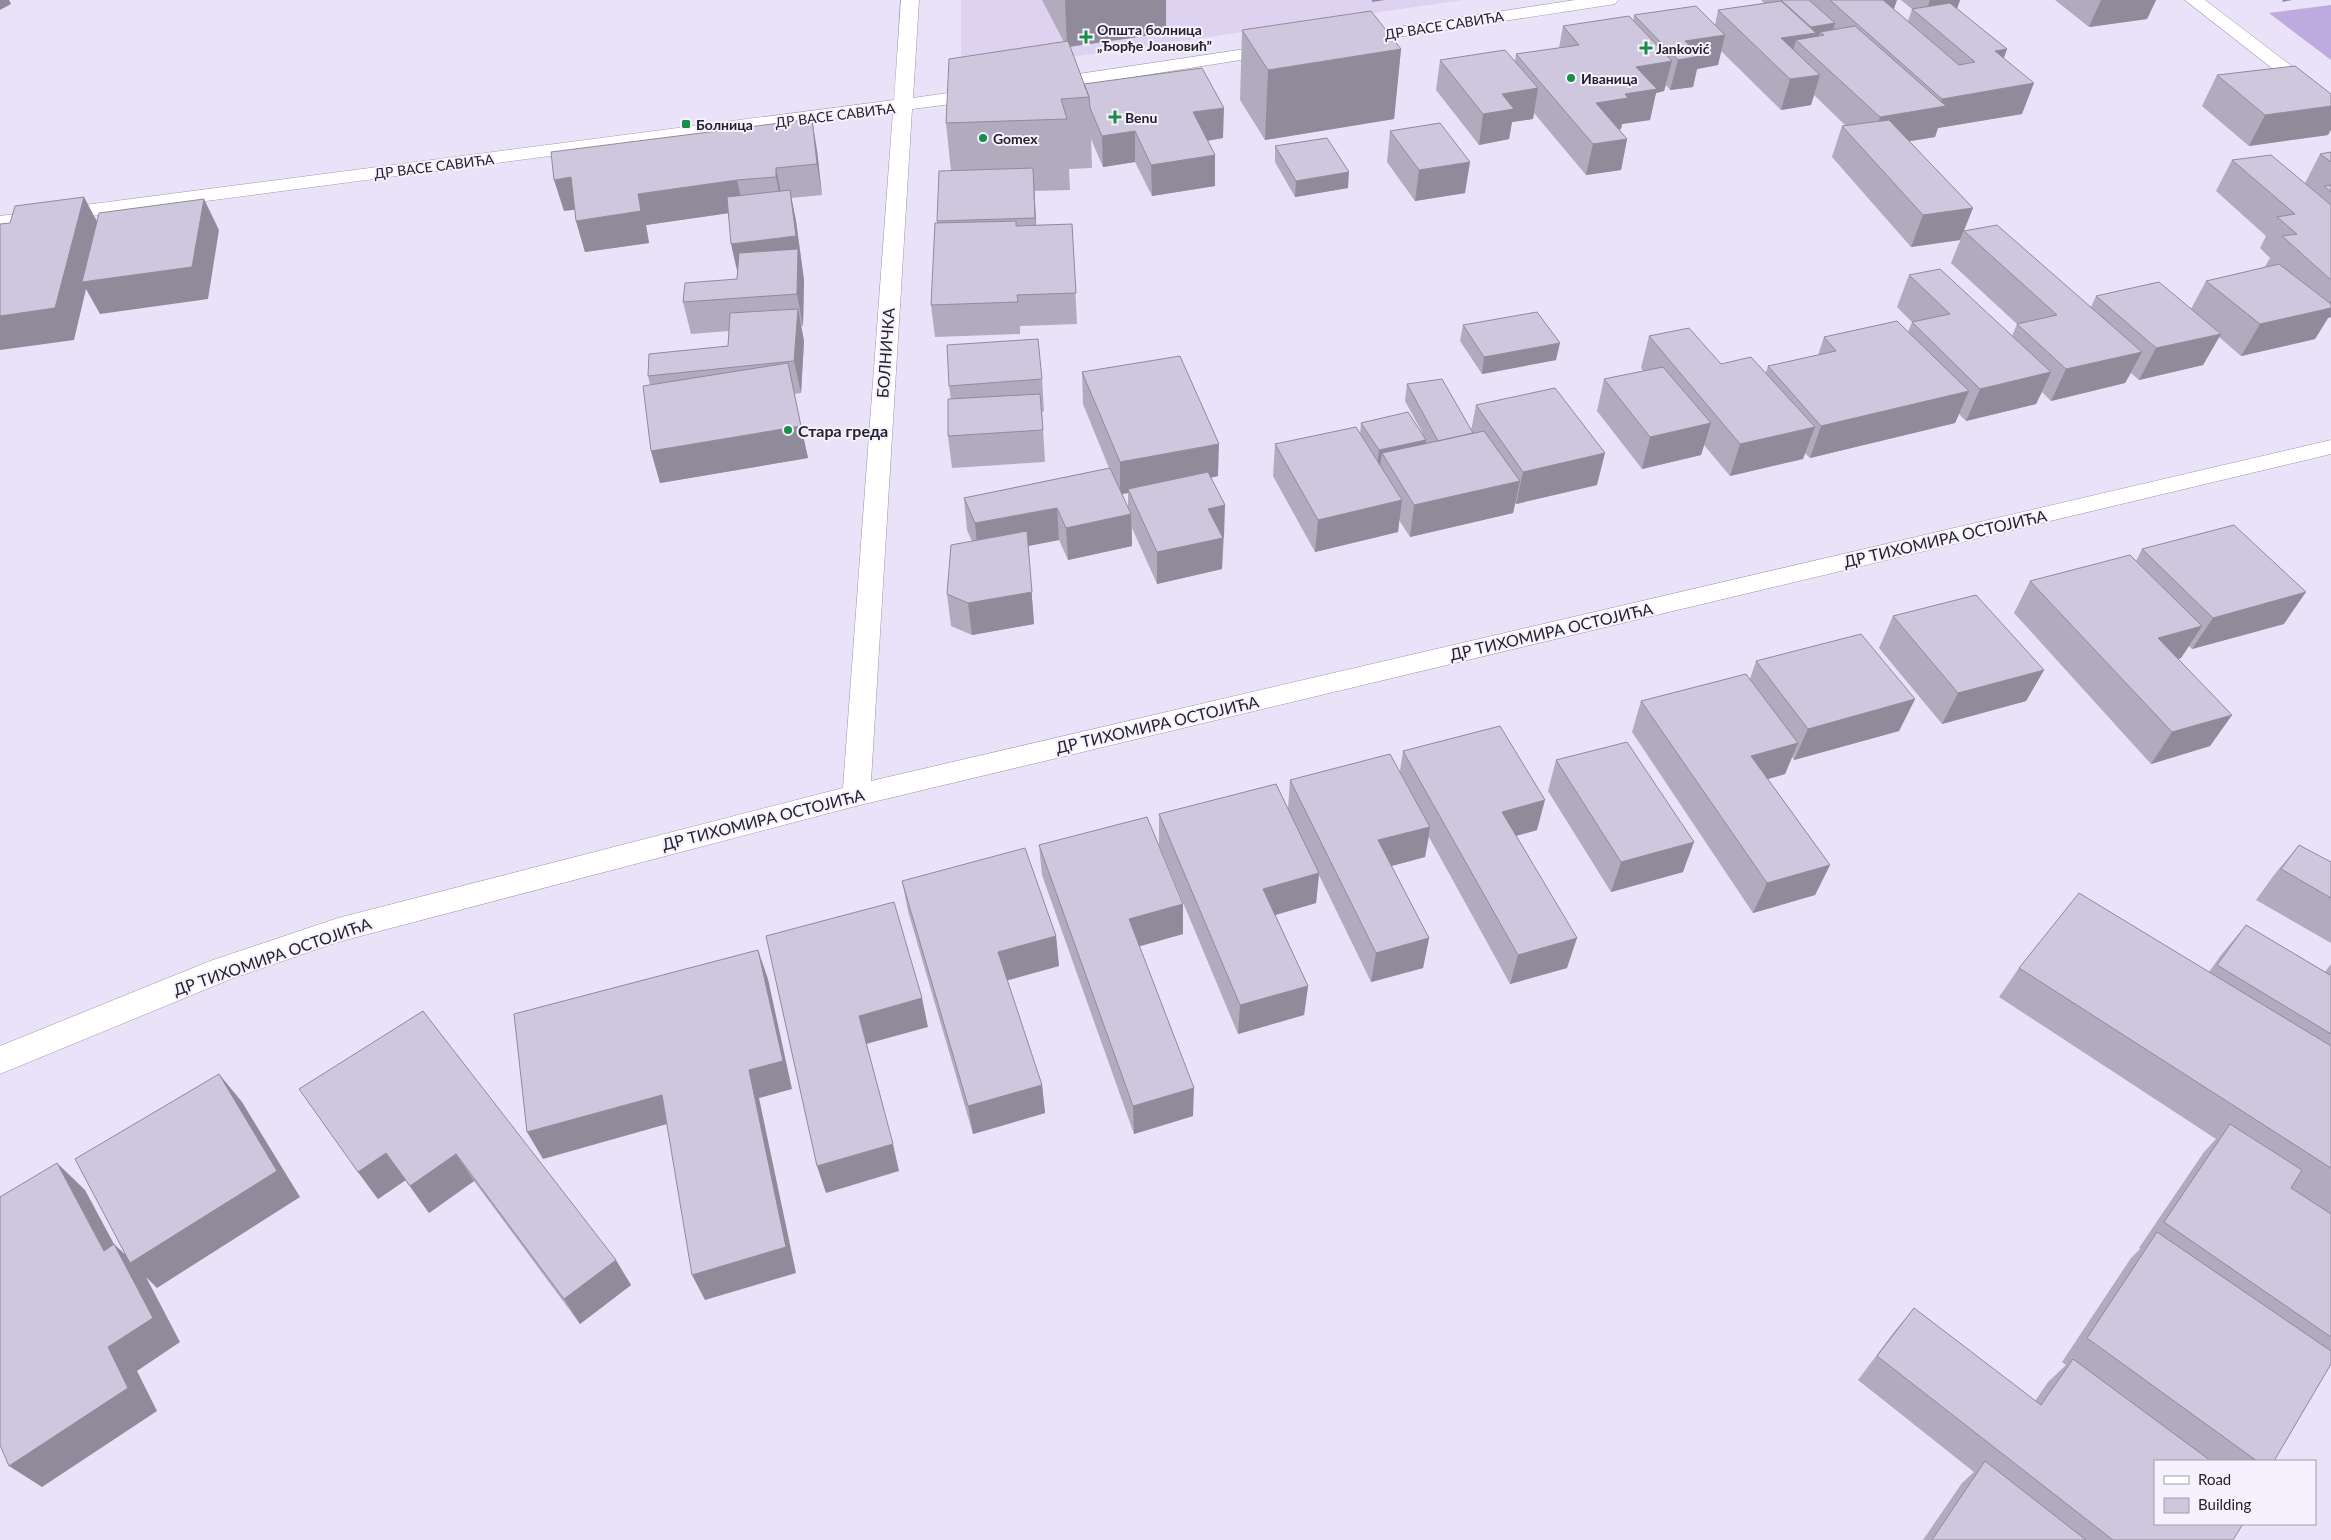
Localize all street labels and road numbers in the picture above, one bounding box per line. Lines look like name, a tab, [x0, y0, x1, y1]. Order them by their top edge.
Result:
street label: ДР ВАСЕ САВИЋА	[1383, 7, 1505, 43]
street label: ДР ВАСЕ САВИЋА	[774, 99, 896, 131]
street label: ДР ВАСЕ САВИЋА	[373, 150, 495, 182]
street label: БОЛНИЧКА	[872, 307, 898, 399]
street label: ДР ТИХОМИРА ОСТОЈИЋА	[1842, 505, 2049, 571]
street label: ДР ТИХОМИРА ОСТОЈИЋА	[1448, 598, 1655, 664]
street label: ДР ТИХОМИРА ОСТОЈИЋА	[1054, 691, 1261, 757]
street label: ДР ТИХОМИРА ОСТОЈИЋА	[660, 785, 866, 853]
street label: ДР ТИХОМИРА ОСТОЈИЋА	[171, 913, 374, 999]

